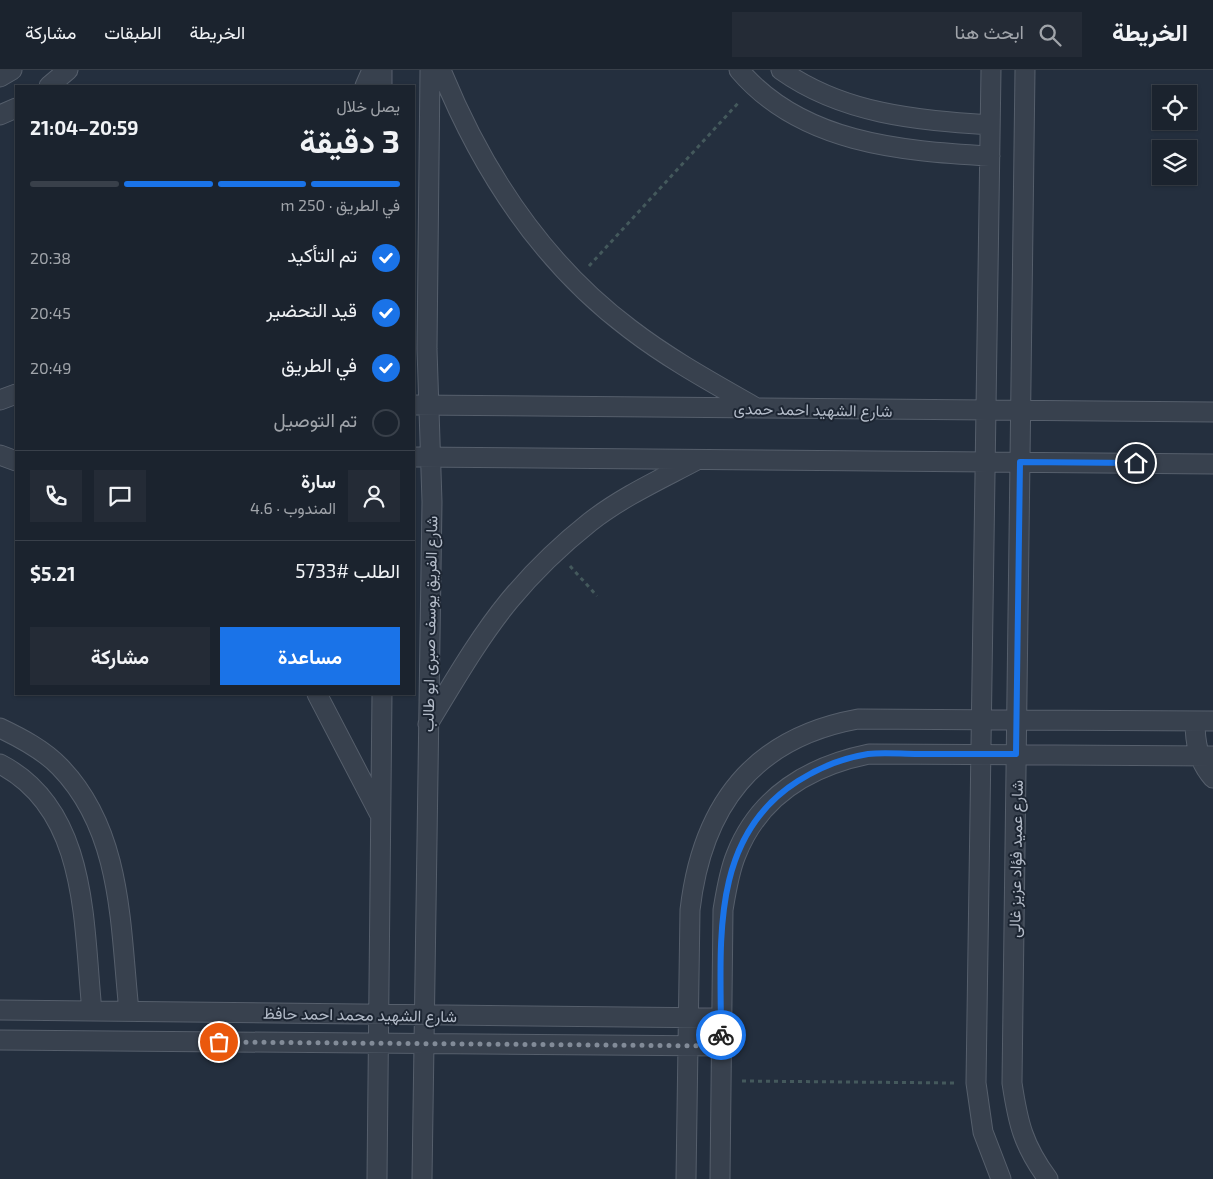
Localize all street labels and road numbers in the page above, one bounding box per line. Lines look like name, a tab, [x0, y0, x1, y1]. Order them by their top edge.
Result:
street label: شارع الشهيد احمد حمدى	[733, 398, 893, 423]
street label: شارع الفريق يوسف صبرى ابو طالب	[418, 516, 443, 732]
street label: شارع عميد فؤاد عزيز غالى	[1004, 780, 1029, 938]
street label: شارع الشهيد محمد احمد حافظ	[263, 1003, 457, 1028]

